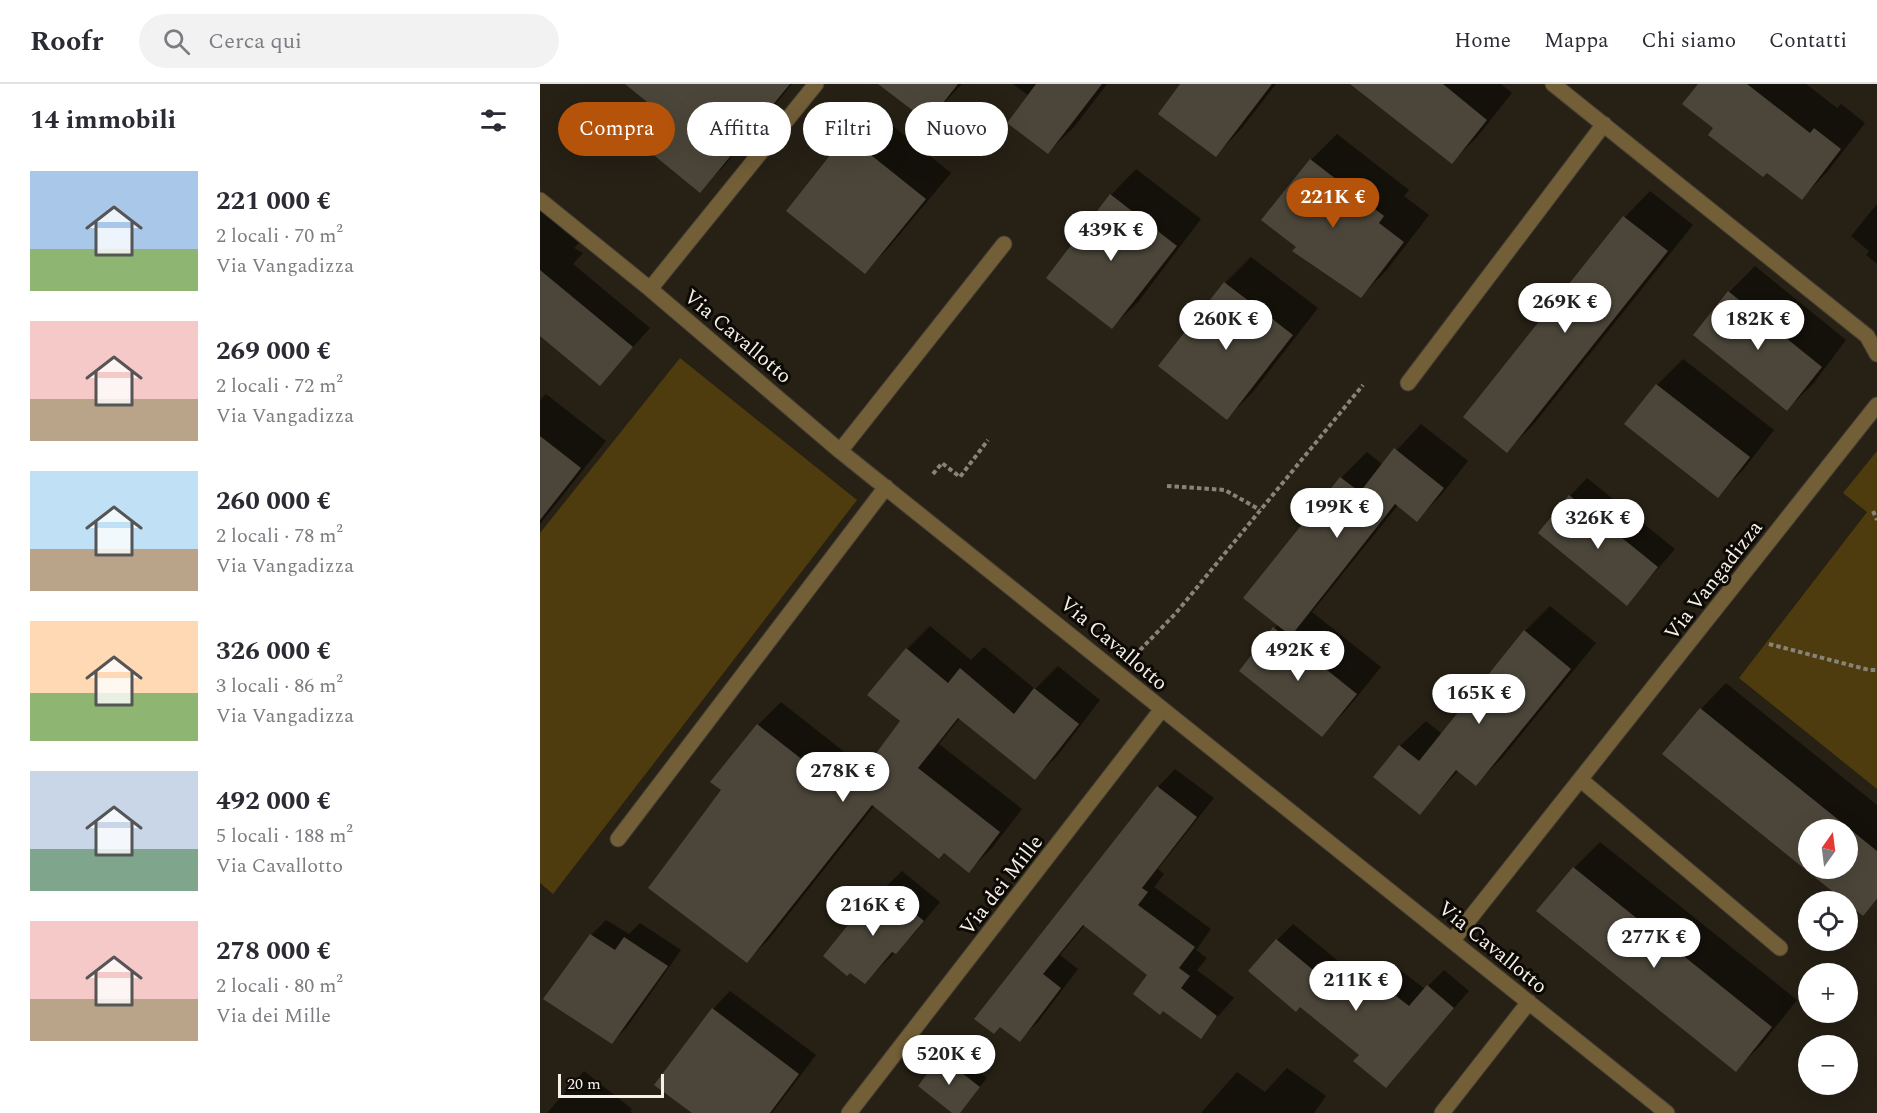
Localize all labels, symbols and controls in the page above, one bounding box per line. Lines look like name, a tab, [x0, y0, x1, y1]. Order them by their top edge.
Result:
search box	[139, 14, 559, 68]
text: Roofr	[30, 20, 103, 63]
icon: search	[160, 25, 193, 58]
text: Cerca qui	[208, 25, 302, 58]
text: Home	[1454, 25, 1511, 57]
text: Mappa	[1544, 25, 1609, 57]
text: Chi siamo	[1642, 25, 1736, 57]
text: Contatti	[1769, 25, 1847, 57]
text: 14 immobili	[30, 100, 176, 140]
chip: Compra	[558, 102, 675, 156]
chip: Affitta	[687, 102, 791, 156]
chip: Filtri	[803, 102, 893, 156]
chip: Nuovo	[905, 102, 1008, 156]
icon: filters	[477, 104, 510, 137]
pin: 221K €	[1284, 178, 1382, 229]
text: 221 000 €	[216, 181, 331, 221]
text: 221K €	[1300, 182, 1366, 212]
icon: home	[78, 195, 150, 267]
pin: 439K €	[1062, 211, 1160, 262]
text: 439K €	[1078, 215, 1144, 245]
text: 2 locali · 70 m²	[216, 221, 343, 251]
text: Via Vangadizza	[216, 251, 354, 281]
street label: Via Cavallotto	[676, 282, 799, 392]
pin: 269K €	[1516, 283, 1614, 334]
text: 269K €	[1532, 287, 1598, 317]
pin: 260K €	[1177, 300, 1275, 351]
pin: 182K €	[1709, 300, 1807, 351]
text: 260K €	[1193, 304, 1259, 334]
text: 182K €	[1725, 304, 1791, 334]
text: 269 000 €	[216, 331, 331, 371]
icon: home	[78, 345, 150, 417]
text: 2 locali · 72 m²	[216, 371, 343, 401]
text: Via Vangadizza	[216, 401, 354, 431]
text: 260 000 €	[216, 481, 331, 521]
pin: 199K €	[1288, 488, 1386, 539]
text: 199K €	[1304, 492, 1370, 522]
icon: home	[78, 495, 150, 567]
pin: 326K €	[1549, 499, 1647, 550]
text: 326K €	[1565, 503, 1631, 533]
street label: Via Vangadizza	[1657, 513, 1771, 648]
text: 2 locali · 78 m²	[216, 521, 343, 551]
text: Via Vangadizza	[216, 551, 354, 581]
street label: Via Cavallotto	[1052, 589, 1175, 699]
text: 326 000 €	[216, 631, 331, 671]
pin: 492K €	[1249, 631, 1347, 682]
text: 492K €	[1265, 635, 1331, 665]
icon: home	[78, 645, 150, 717]
text: 3 locali · 86 m²	[216, 671, 343, 701]
pin: 165K €	[1430, 674, 1528, 725]
text: 165K €	[1446, 678, 1512, 708]
text: Via Vangadizza	[216, 701, 354, 731]
pin: 278K €	[794, 752, 892, 803]
text: 278K €	[810, 756, 876, 786]
text: 492 000 €	[216, 781, 331, 821]
icon: home	[78, 795, 150, 867]
north arrow	[1798, 819, 1858, 879]
map controls	[1798, 819, 1858, 1095]
text: 5 locali · 188 m²	[216, 821, 353, 851]
street label: Via dei Mille	[952, 828, 1052, 943]
text: Via Cavallotto	[216, 851, 343, 881]
pin: 216K €	[824, 886, 922, 937]
text: 216K €	[840, 890, 906, 920]
button: locate	[1798, 891, 1858, 951]
street label: Via Cavallotto	[1431, 893, 1554, 1002]
pin: 277K €	[1605, 918, 1703, 969]
text: 277K €	[1621, 922, 1687, 952]
text: 278 000 €	[216, 931, 331, 971]
icon: home	[78, 945, 150, 1017]
pin: 211K €	[1307, 961, 1405, 1012]
button: +	[1798, 963, 1858, 1023]
text: 211K €	[1323, 965, 1389, 995]
text: 2 locali · 80 m²	[216, 971, 343, 1001]
text: Via dei Mille	[216, 1001, 331, 1031]
pin: 520K €	[900, 1035, 998, 1086]
button: −	[1798, 1035, 1858, 1095]
text: 520K €	[916, 1039, 982, 1069]
scale bar	[558, 1071, 664, 1098]
text: 20 m	[567, 1072, 601, 1096]

